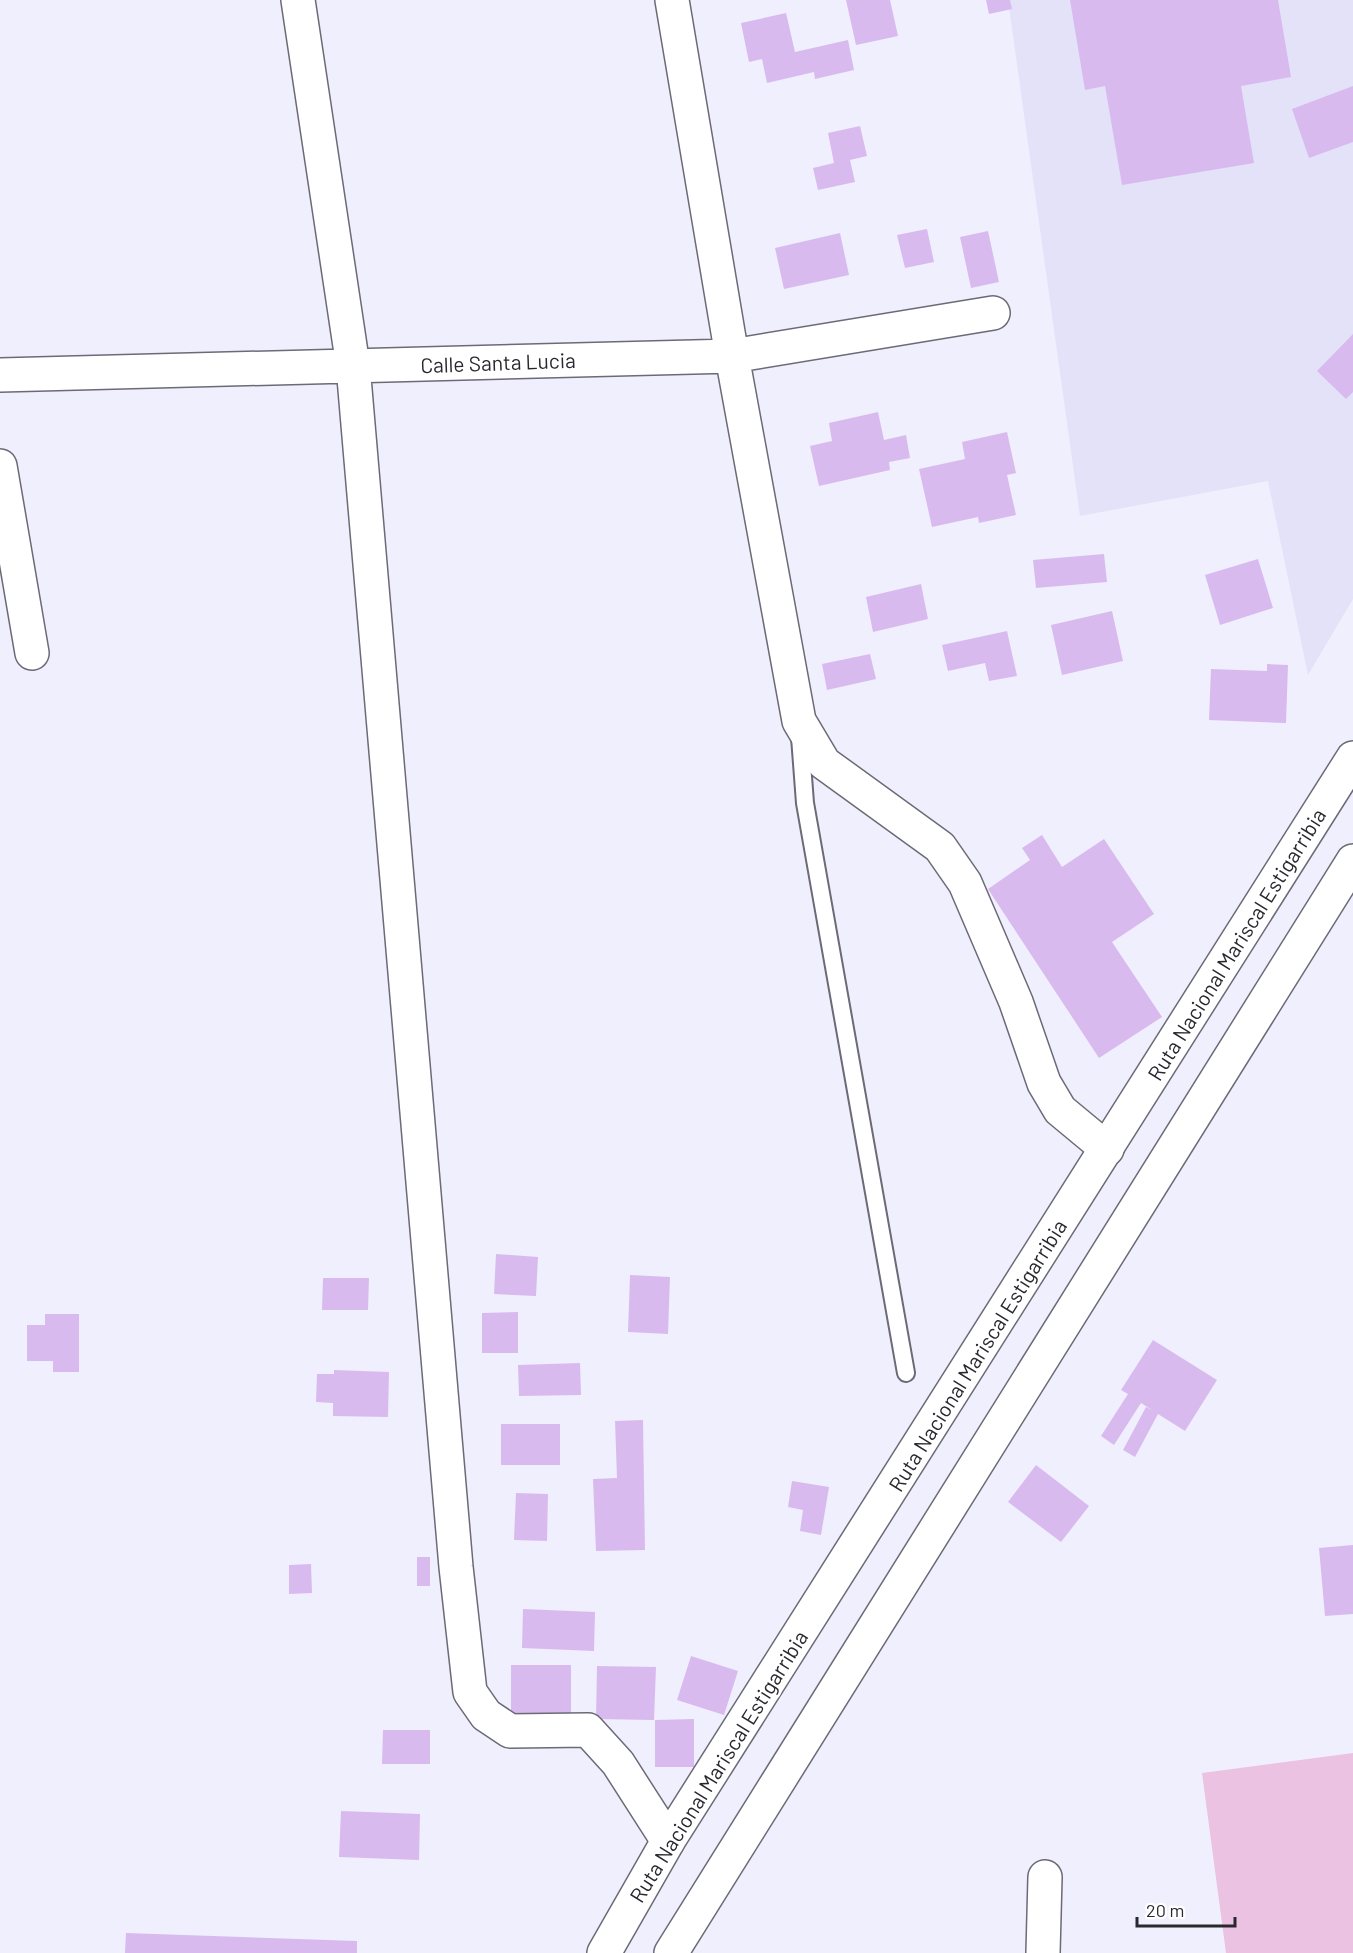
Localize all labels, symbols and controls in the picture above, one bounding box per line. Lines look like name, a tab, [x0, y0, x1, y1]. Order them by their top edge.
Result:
street label: Calle Santa Lucia	[420, 347, 576, 377]
street label: Ruta Nacional Mariscal Estigarribia	[1142, 803, 1330, 1085]
street label: Ruta Nacional Mariscal Estigarribia	[883, 1214, 1071, 1496]
street label: Ruta Nacional Mariscal Estigarribia	[624, 1625, 812, 1907]
scale bar	[1137, 1890, 1234, 1928]
text: 20 m	[1146, 1899, 1184, 1921]

